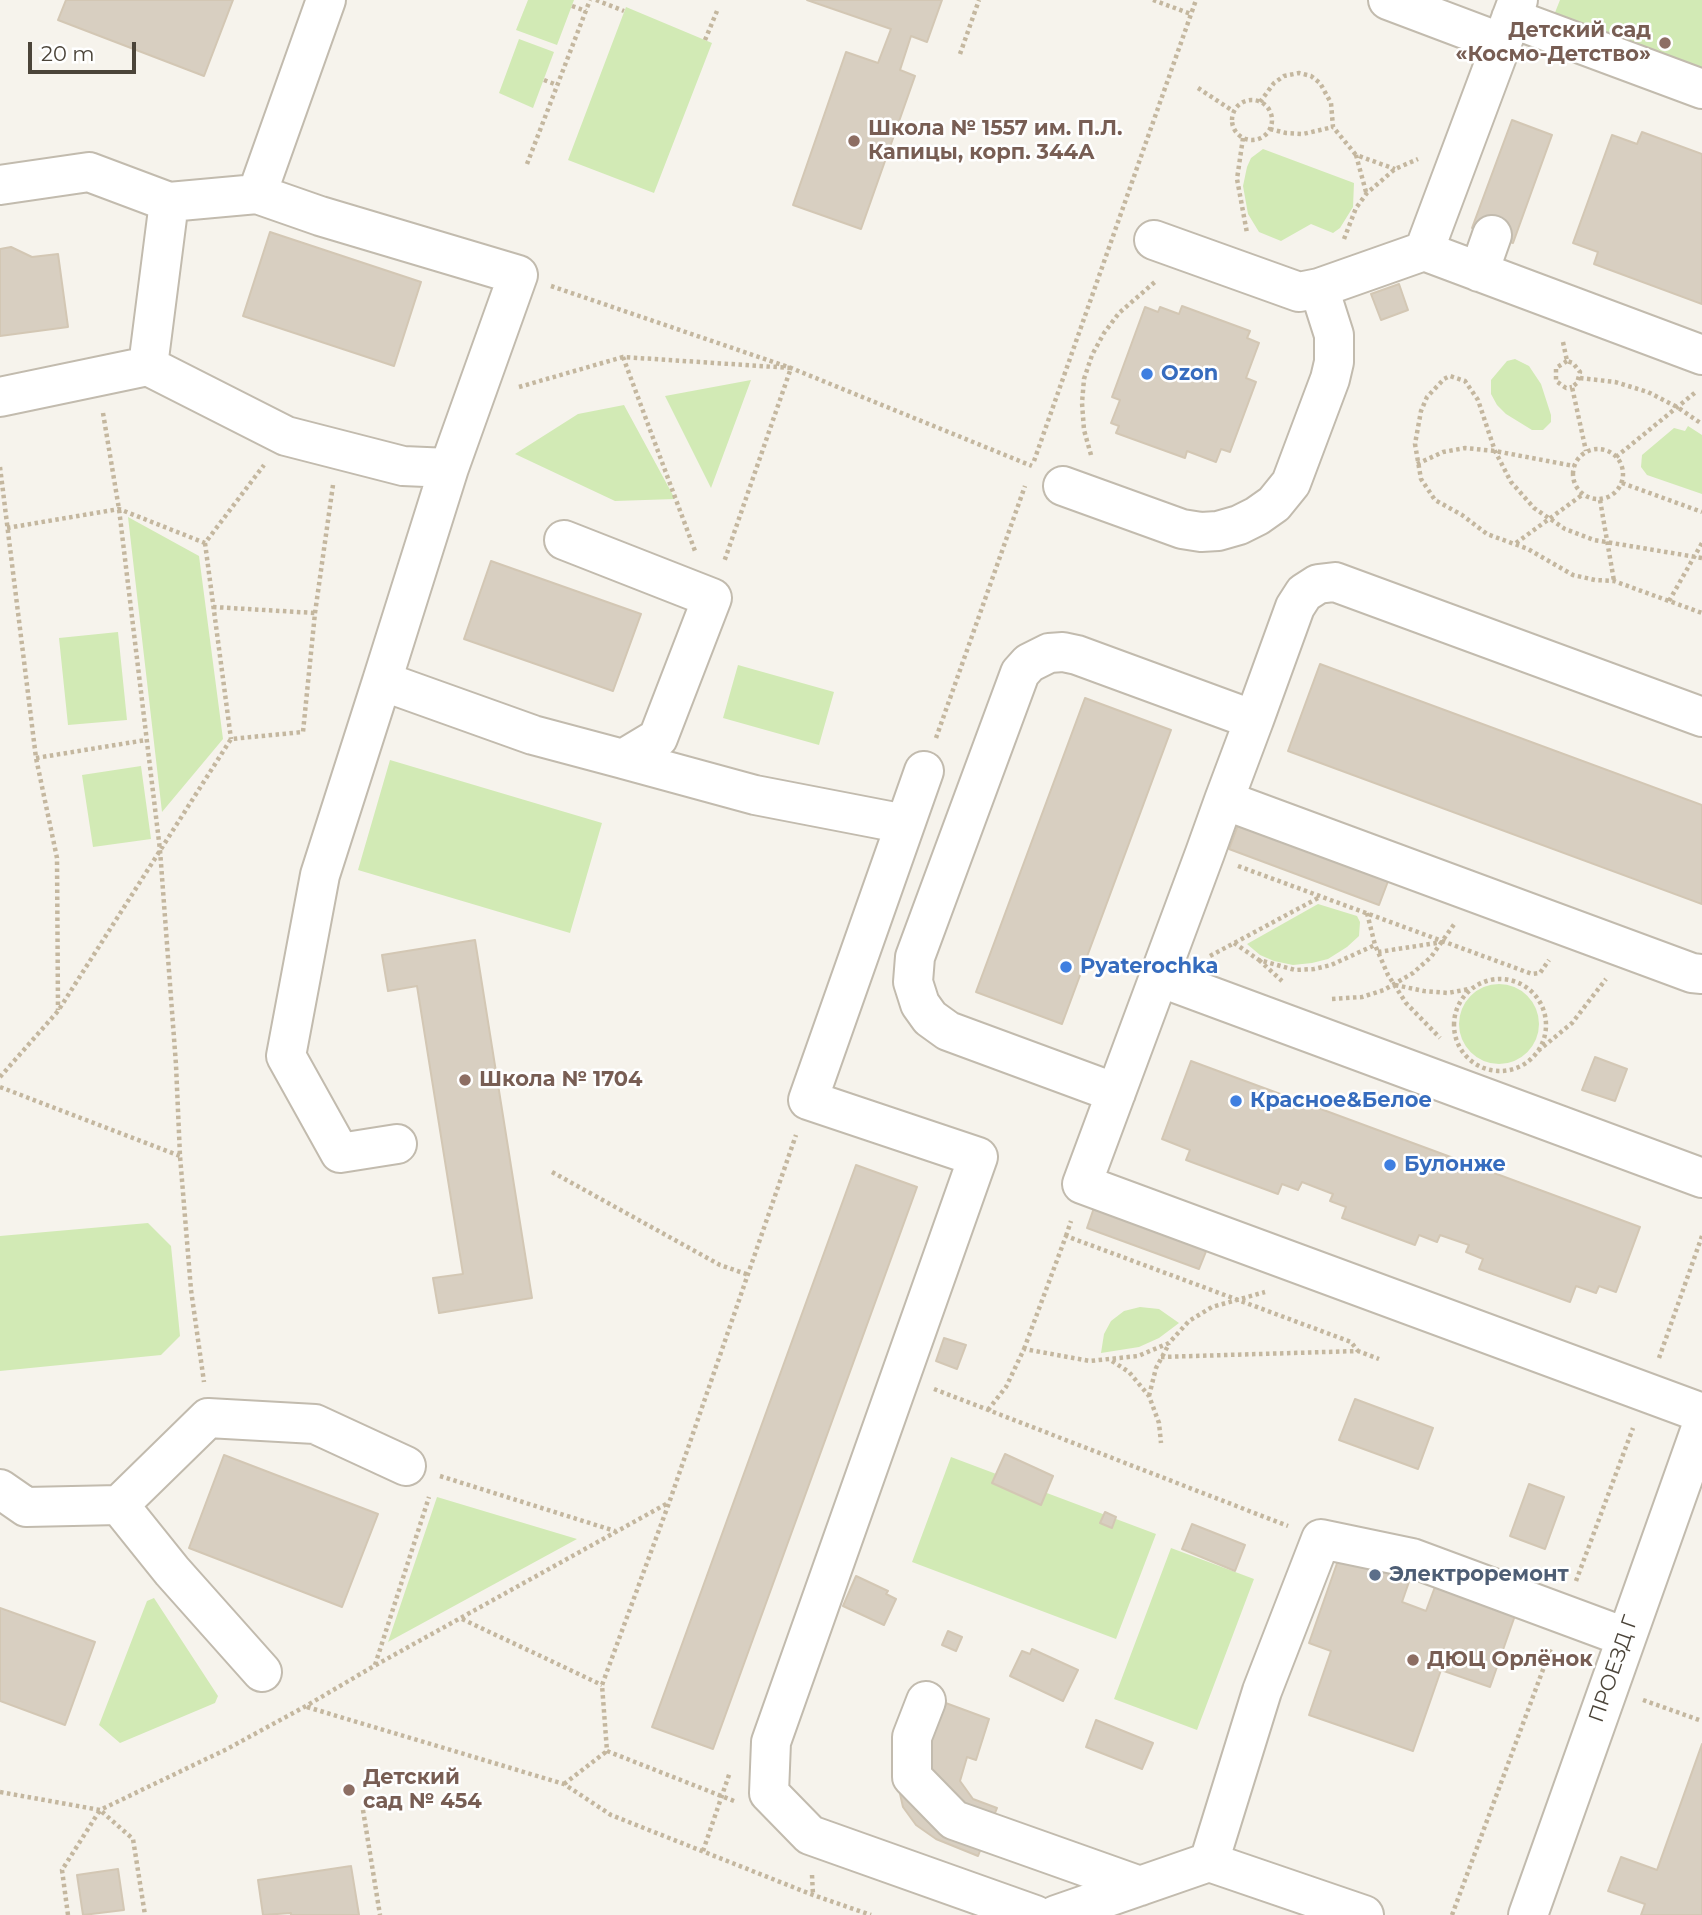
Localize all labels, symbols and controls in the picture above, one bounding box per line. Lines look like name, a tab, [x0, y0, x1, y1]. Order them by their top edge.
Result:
place label: Детский сад «Космо-Детство»	[1455, 18, 1651, 68]
scale bar	[32, 28, 140, 72]
marker: Детский сад «Космо-Детство»	[1657, 35, 1673, 51]
text: 20 m	[41, 41, 95, 66]
place label: Школа № 1557 им. П.Л. Капицы, корп. 344А	[868, 116, 1122, 166]
marker: Школа № 1557 им. П.Л. Капицы, корп. 344А	[846, 133, 862, 149]
place label: Ozon	[1161, 361, 1218, 387]
marker: Ozon	[1139, 366, 1155, 382]
place label: Pyaterochka	[1080, 954, 1218, 980]
marker: Pyaterochka	[1058, 959, 1074, 975]
place label: Школа № 1704	[479, 1067, 642, 1093]
marker: Школа № 1704	[457, 1072, 473, 1088]
place label: Красное&Белое	[1250, 1088, 1432, 1114]
marker: Красное&Белое	[1228, 1093, 1244, 1109]
place label: Булонже	[1404, 1152, 1506, 1178]
marker: Булонже	[1382, 1157, 1398, 1173]
place label: Электроремонт	[1389, 1562, 1569, 1588]
marker: Электроремонт	[1367, 1567, 1383, 1583]
street label: ПРОЕЗД Г	[1584, 1612, 1644, 1726]
place label: ДЮЦ Орлёнок	[1427, 1647, 1593, 1673]
marker: ДЮЦ Орлёнок	[1405, 1652, 1421, 1668]
place label: Детский сад № 454	[363, 1765, 482, 1815]
marker: Детский сад № 454	[341, 1782, 357, 1798]

